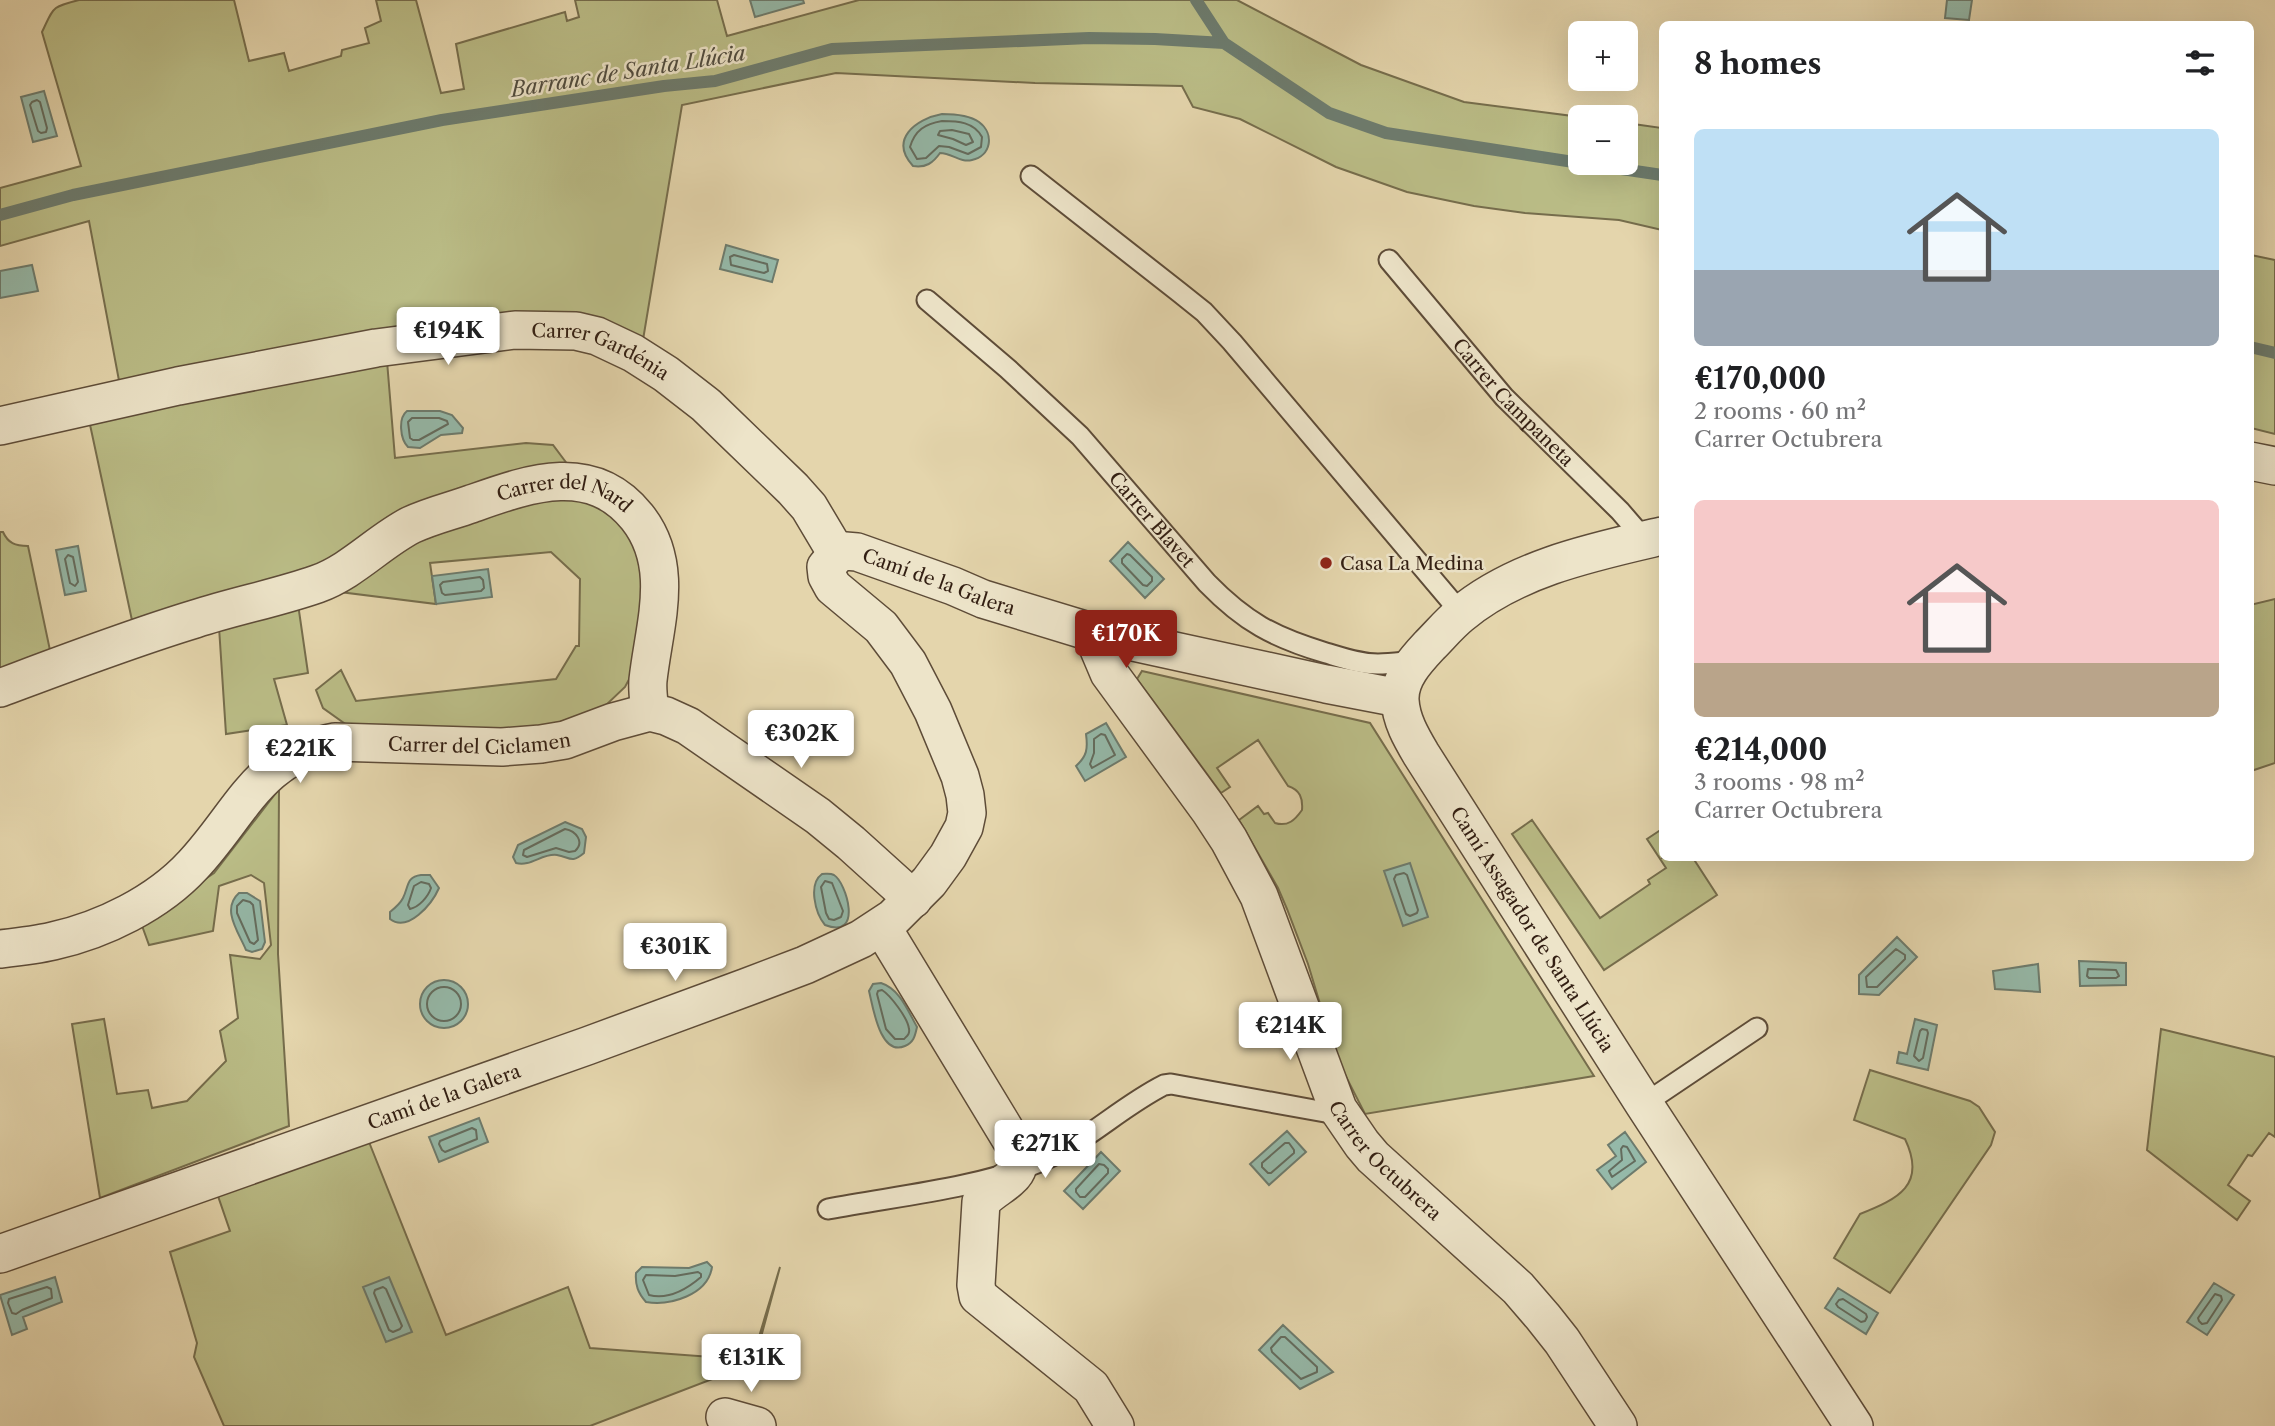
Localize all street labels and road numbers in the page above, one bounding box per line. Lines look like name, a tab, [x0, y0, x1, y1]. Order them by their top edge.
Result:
street label: Carrer Gardénia	[531, 319, 674, 385]
street label: Carrer Campaneta	[1448, 333, 1579, 471]
street label: Carrer Blavet	[1104, 467, 1200, 572]
street label: Carrer del Nard	[494, 470, 638, 517]
street label: Camí de la Galera	[860, 543, 1018, 620]
street label: Carrer del Ciclamen	[388, 728, 573, 759]
street label: Camí Assagador de Santa Llúcia	[1446, 802, 1619, 1056]
street label: Camí de la Galera	[364, 1059, 524, 1134]
street label: Carrer Octubrera	[1324, 1098, 1446, 1225]

